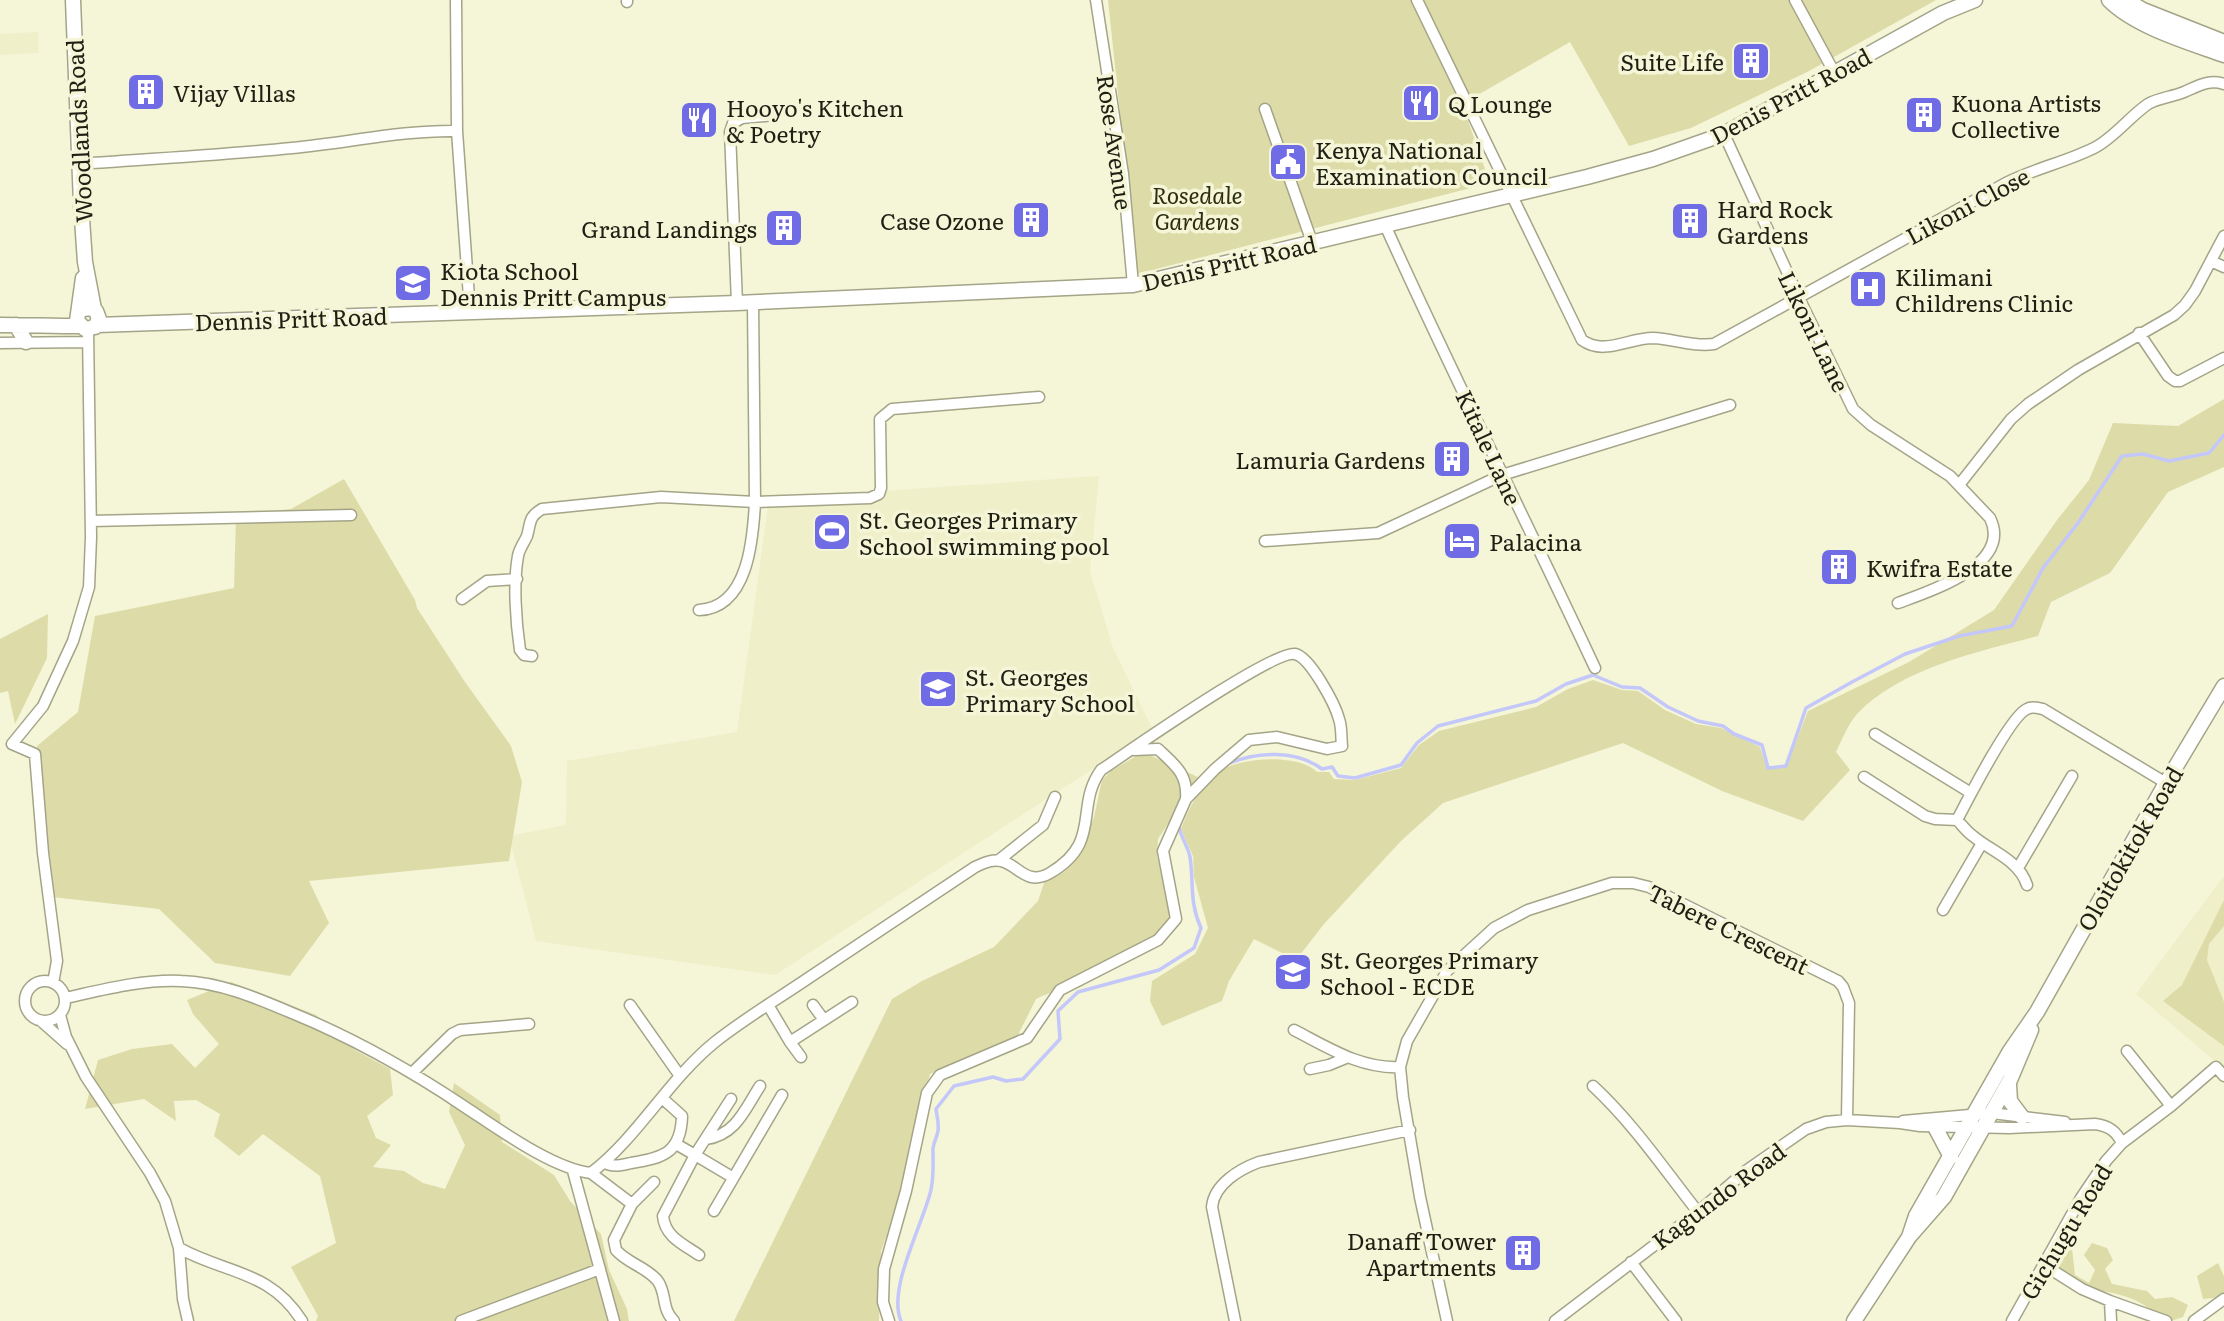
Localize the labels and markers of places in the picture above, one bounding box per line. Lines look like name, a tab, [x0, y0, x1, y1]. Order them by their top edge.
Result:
building icon: Suite Life	[1730, 40, 1772, 82]
place label: Suite Life	[1620, 44, 1724, 78]
building icon: Vijay Villas	[125, 71, 167, 113]
place label: Vijay Villas	[173, 75, 295, 109]
restaurant icon: Q Lounge	[1400, 82, 1442, 124]
place label: Kuona Artists Collective	[1951, 85, 2101, 145]
place label: Q Lounge	[1448, 86, 1552, 120]
place label: Hooyo's Kitchen & Poetry	[726, 90, 904, 150]
building icon: Kuona Artists Collective	[1903, 94, 1945, 136]
restaurant icon: Hooyo's Kitchen & Poetry	[678, 99, 720, 141]
place label: Kenya National Examination Council	[1315, 132, 1548, 192]
public building icon: Kenya National Examination Council	[1267, 141, 1309, 183]
place label: Hard Rock Gardens	[1717, 191, 1834, 251]
building icon: Case Ozone	[1010, 199, 1052, 241]
building icon: Hard Rock Gardens	[1669, 200, 1711, 242]
place label: Case Ozone	[880, 203, 1004, 237]
building icon: Grand Landings	[763, 207, 805, 249]
place label: Grand Landings	[581, 211, 757, 245]
place label: Kiota School Dennis Pritt Campus	[440, 253, 666, 313]
place label: Kilimani Childrens Clinic	[1895, 259, 2073, 319]
school or university icon: Kiota School Dennis Pritt Campus	[392, 262, 434, 304]
hospital icon: Kilimani Childrens Clinic	[1847, 268, 1889, 310]
building icon: Lamuria Gardens	[1431, 438, 1473, 480]
place label: Lamuria Gardens	[1235, 442, 1425, 476]
place label: St. Georges Primary School swimming pool	[859, 502, 1109, 562]
sports icon: St. Georges Primary School swimming pool	[811, 511, 853, 553]
hotel icon: Palacina	[1441, 520, 1483, 562]
place label: Palacina	[1489, 524, 1583, 558]
building icon: Kwifra Estate	[1818, 546, 1860, 588]
place label: Kwifra Estate	[1866, 550, 2013, 584]
place label: St. Georges Primary School	[965, 659, 1135, 719]
school or university icon: St. Georges Primary School	[917, 668, 959, 710]
place label: St. Georges Primary School - ECDE	[1320, 942, 1539, 1002]
school or university icon: St. Georges Primary School - ECDE	[1272, 951, 1314, 993]
place label: Danaff Tower Apartments	[1347, 1223, 1496, 1283]
building icon: Danaff Tower Apartments	[1502, 1232, 1544, 1274]

